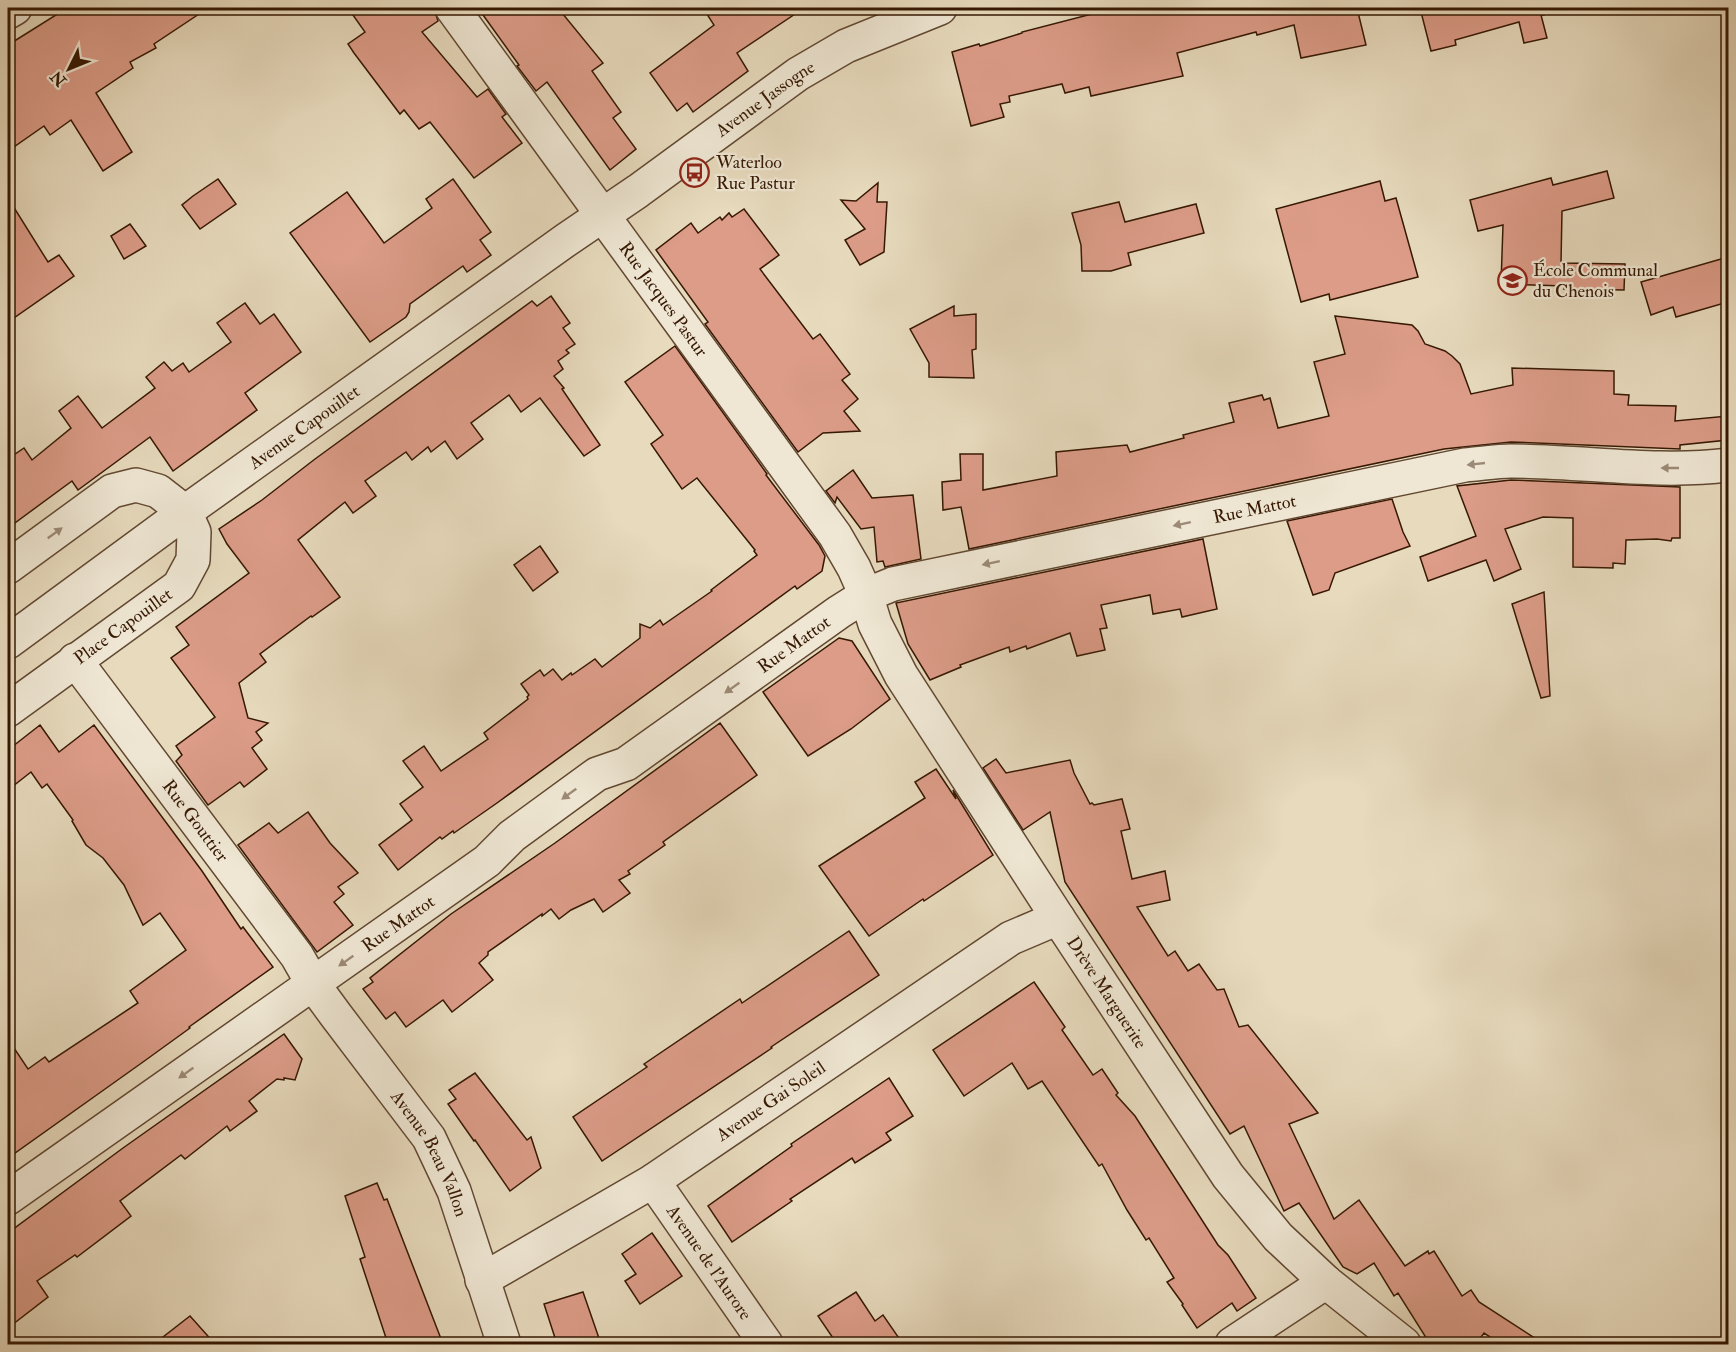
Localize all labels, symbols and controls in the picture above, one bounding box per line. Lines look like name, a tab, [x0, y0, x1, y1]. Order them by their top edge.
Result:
north arrow	[39, 39, 99, 99]
street label: Avenue Jassogne	[710, 55, 820, 143]
text: N	[46, 66, 72, 91]
place label: Waterloo Rue Pastur	[715, 151, 795, 195]
bus stop icon: Waterloo Rue Pastur	[679, 156, 711, 188]
street label: Rue Jacques Pastur	[614, 237, 713, 362]
place label: École Communal du Chenois	[1533, 259, 1658, 303]
school or university icon: École Communal du Chenois	[1496, 264, 1528, 296]
street label: Avenue Capouillet	[244, 380, 365, 475]
one-way arrow	[1466, 459, 1485, 469]
one-way arrow	[1661, 463, 1680, 473]
street label: Rue Mattot	[1211, 489, 1298, 529]
one-way arrow	[1172, 520, 1191, 529]
one-way arrow	[48, 527, 63, 539]
one-way arrow	[981, 559, 1000, 569]
street label: Place Capouillet	[70, 583, 177, 670]
street label: Rue Mattot	[753, 611, 835, 679]
one-way arrow	[724, 682, 740, 694]
street label: Rue Gouttier	[157, 775, 234, 867]
one-way arrow	[562, 788, 577, 800]
street label: Rue Mattot	[357, 890, 440, 958]
street label: Drève Marguerite	[1061, 932, 1152, 1053]
one-way arrow	[339, 955, 355, 967]
street label: Avenue Gai Soleil	[711, 1056, 831, 1147]
one-way arrow	[179, 1067, 195, 1079]
street label: Avenue Beau Vallon	[384, 1085, 473, 1220]
street label: Avenue de l'Aurore	[661, 1200, 757, 1325]

